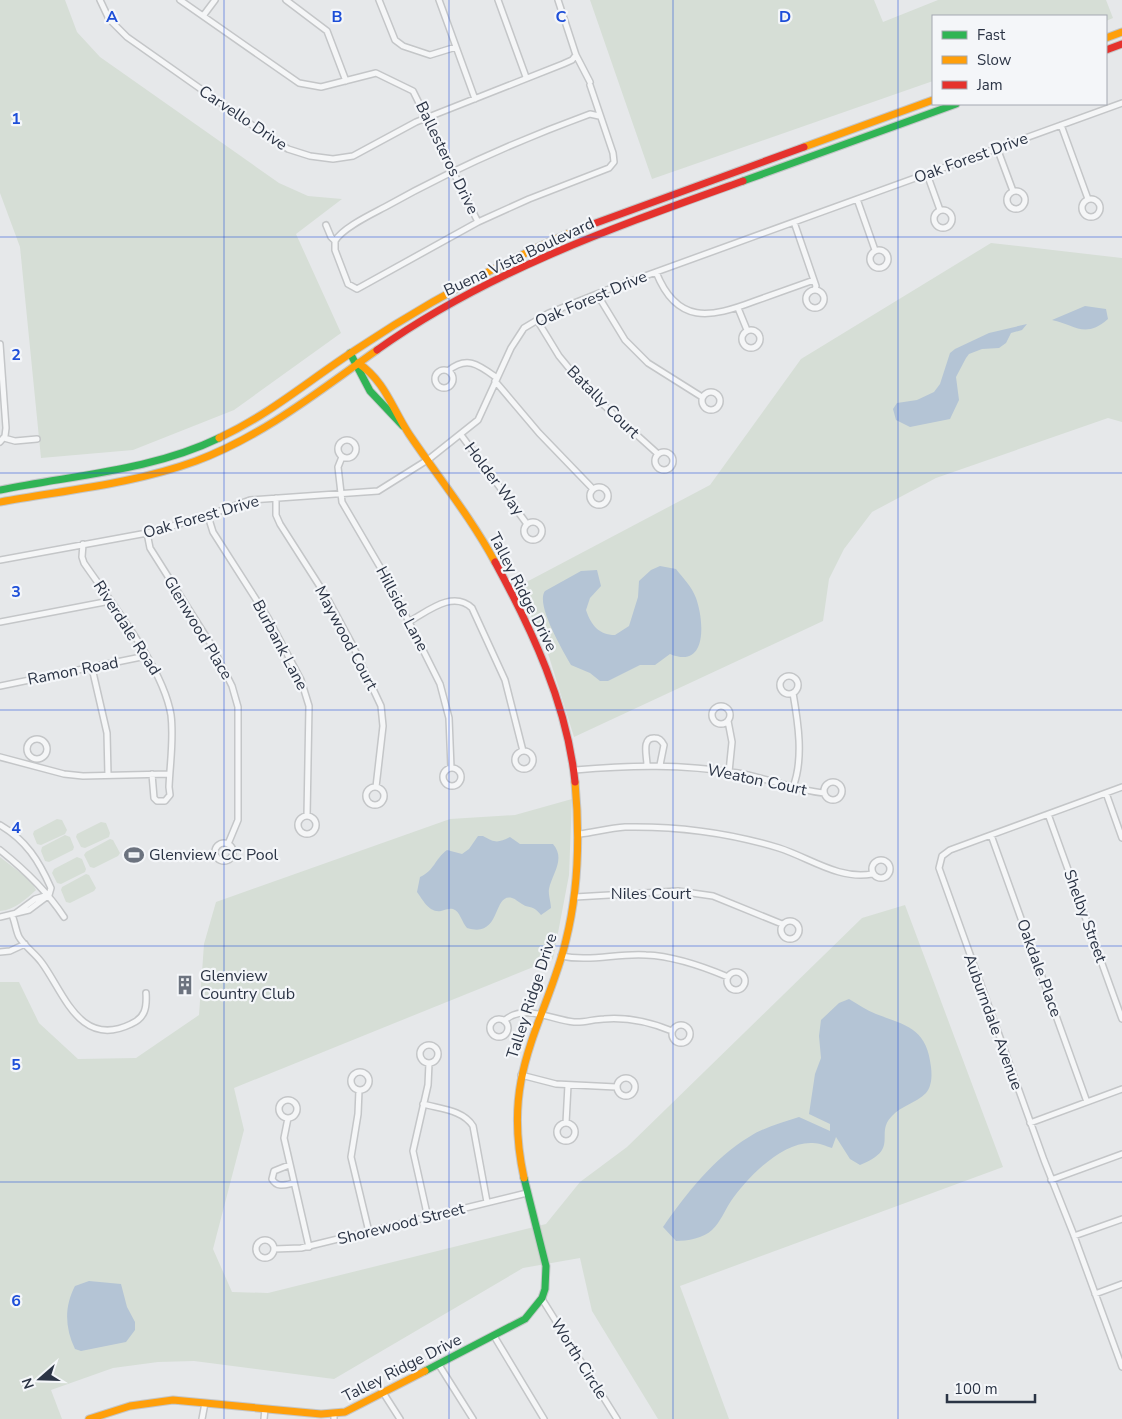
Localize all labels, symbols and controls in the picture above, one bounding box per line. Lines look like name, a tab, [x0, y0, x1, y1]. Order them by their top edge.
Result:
text: A	[106, 6, 118, 28]
text: B	[331, 6, 343, 28]
text: C	[556, 6, 567, 28]
text: D	[779, 6, 791, 28]
legend	[932, 15, 1107, 105]
text: Fast	[977, 25, 1006, 45]
text: Slow	[977, 50, 1012, 70]
text: Jam	[976, 75, 1003, 95]
street label: Carvello Drive	[194, 80, 292, 156]
street label: Ballesteros Drive	[410, 98, 484, 218]
text: 1	[11, 108, 21, 130]
street label: Oak Forest Drive	[911, 127, 1031, 189]
street label: Buena Vista Boulevard	[440, 212, 598, 302]
street label: Oak Forest Drive	[532, 266, 650, 332]
text: 2	[11, 344, 21, 366]
street label: Batally Court	[562, 361, 645, 444]
street label: Holder Way	[459, 438, 529, 521]
street label: Oak Forest Drive	[140, 490, 262, 544]
street label: Talley Ridge Drive	[484, 529, 562, 655]
street label: Hillside Lane	[370, 563, 434, 655]
street label: Glenwood Place	[158, 572, 238, 684]
street label: Riverdale Road	[88, 576, 166, 680]
text: 3	[11, 581, 21, 603]
street label: Maywood Court	[309, 582, 383, 694]
street label: Burbank Lane	[247, 596, 313, 694]
street label: Ramon Road	[26, 651, 120, 691]
street label: Weaton Court	[705, 759, 809, 801]
text: 4	[11, 817, 21, 839]
sports icon: Glenview CC Pool	[123, 844, 145, 866]
place label: Glenview CC Pool	[149, 844, 279, 866]
street label: Shelby Street	[1058, 866, 1112, 966]
street label: Niles Court	[611, 883, 692, 905]
street label: Oakdale Place	[1011, 916, 1067, 1020]
street label: Talley Ridge Drive	[501, 930, 563, 1062]
street label: Auburndale Avenue	[958, 951, 1028, 1093]
place label: Glenview Country Club	[200, 965, 295, 1005]
building icon: Glenview Country Club	[174, 974, 196, 996]
text: 5	[11, 1054, 21, 1076]
street label: Shorewood Street	[335, 1197, 467, 1250]
text: 6	[11, 1290, 21, 1312]
street label: Worth Circle	[546, 1314, 612, 1404]
street label: Talley Ridge Drive	[339, 1329, 465, 1407]
north arrow	[15, 1354, 65, 1404]
scale bar	[947, 1372, 1034, 1404]
text: N	[18, 1375, 39, 1391]
text: 100 m	[954, 1379, 998, 1399]

